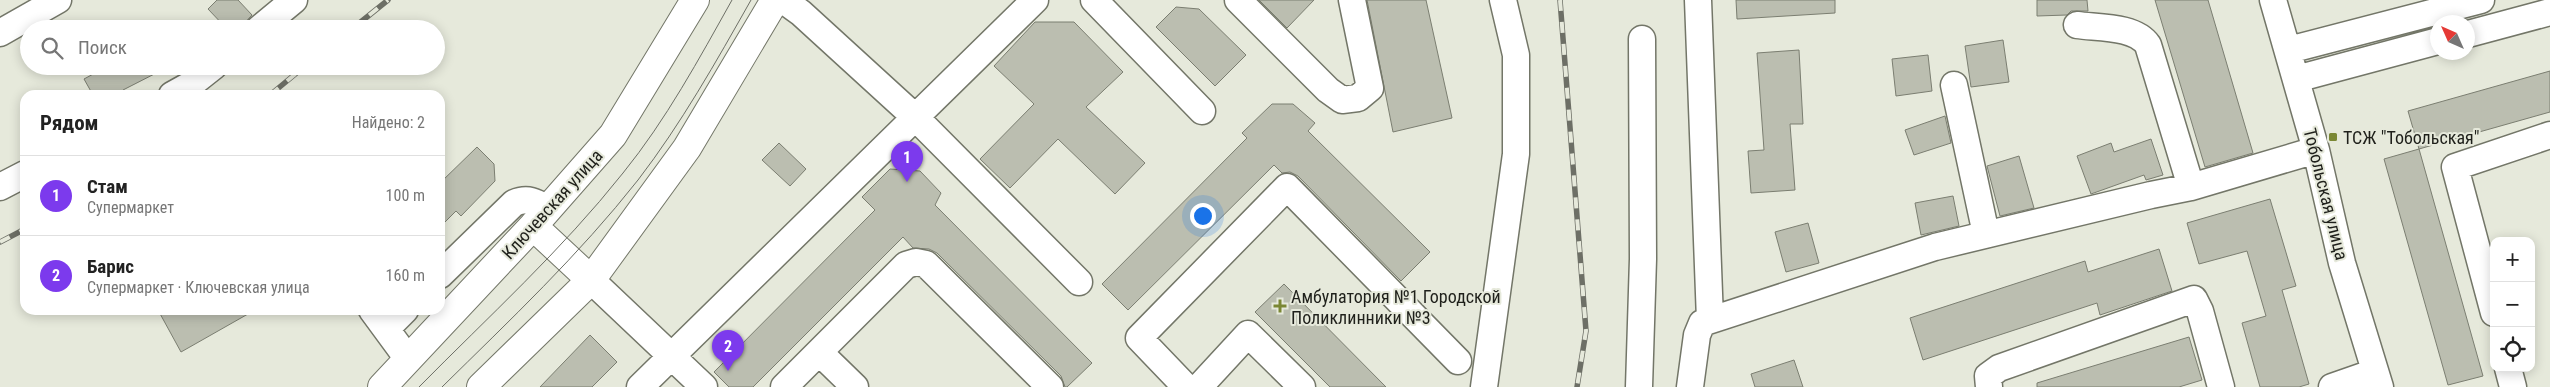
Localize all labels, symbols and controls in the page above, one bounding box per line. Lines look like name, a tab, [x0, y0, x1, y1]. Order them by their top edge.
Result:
north arrow	[2430, 15, 2475, 60]
search box	[20, 20, 445, 75]
icon: search	[38, 34, 66, 62]
text: Поиск	[78, 36, 127, 59]
text: Рядом	[40, 111, 99, 135]
text: Найдено: 2	[352, 113, 425, 132]
street label: Тобольская улица	[2299, 126, 2353, 262]
place label: ТСЖ "Тобольская"	[2343, 127, 2479, 148]
marker: ТСЖ "Тобольская"	[2327, 131, 2339, 143]
pin: 1	[891, 141, 923, 182]
street label: Ключевская улица	[497, 145, 607, 263]
text: Стам	[87, 175, 128, 198]
text: 1	[52, 186, 60, 205]
text: 100 m	[386, 186, 425, 205]
text: Супермаркет	[87, 198, 174, 217]
your location	[1190, 203, 1216, 229]
map controls	[2490, 237, 2535, 372]
button: +	[2490, 237, 2535, 282]
text: Барис	[87, 255, 134, 278]
text: 2	[52, 266, 60, 285]
text: 160 m	[386, 266, 425, 285]
text: Супермаркет · Ключевская улица	[87, 278, 310, 297]
button: −	[2490, 282, 2535, 327]
place label: Амбулатория №1 Городской Поликлинники №3	[1291, 286, 1501, 328]
marker: Амбулатория №1 Городской Поликлинники №3	[1273, 299, 1287, 313]
button: locate	[2490, 327, 2535, 372]
pin: 2	[712, 330, 744, 371]

